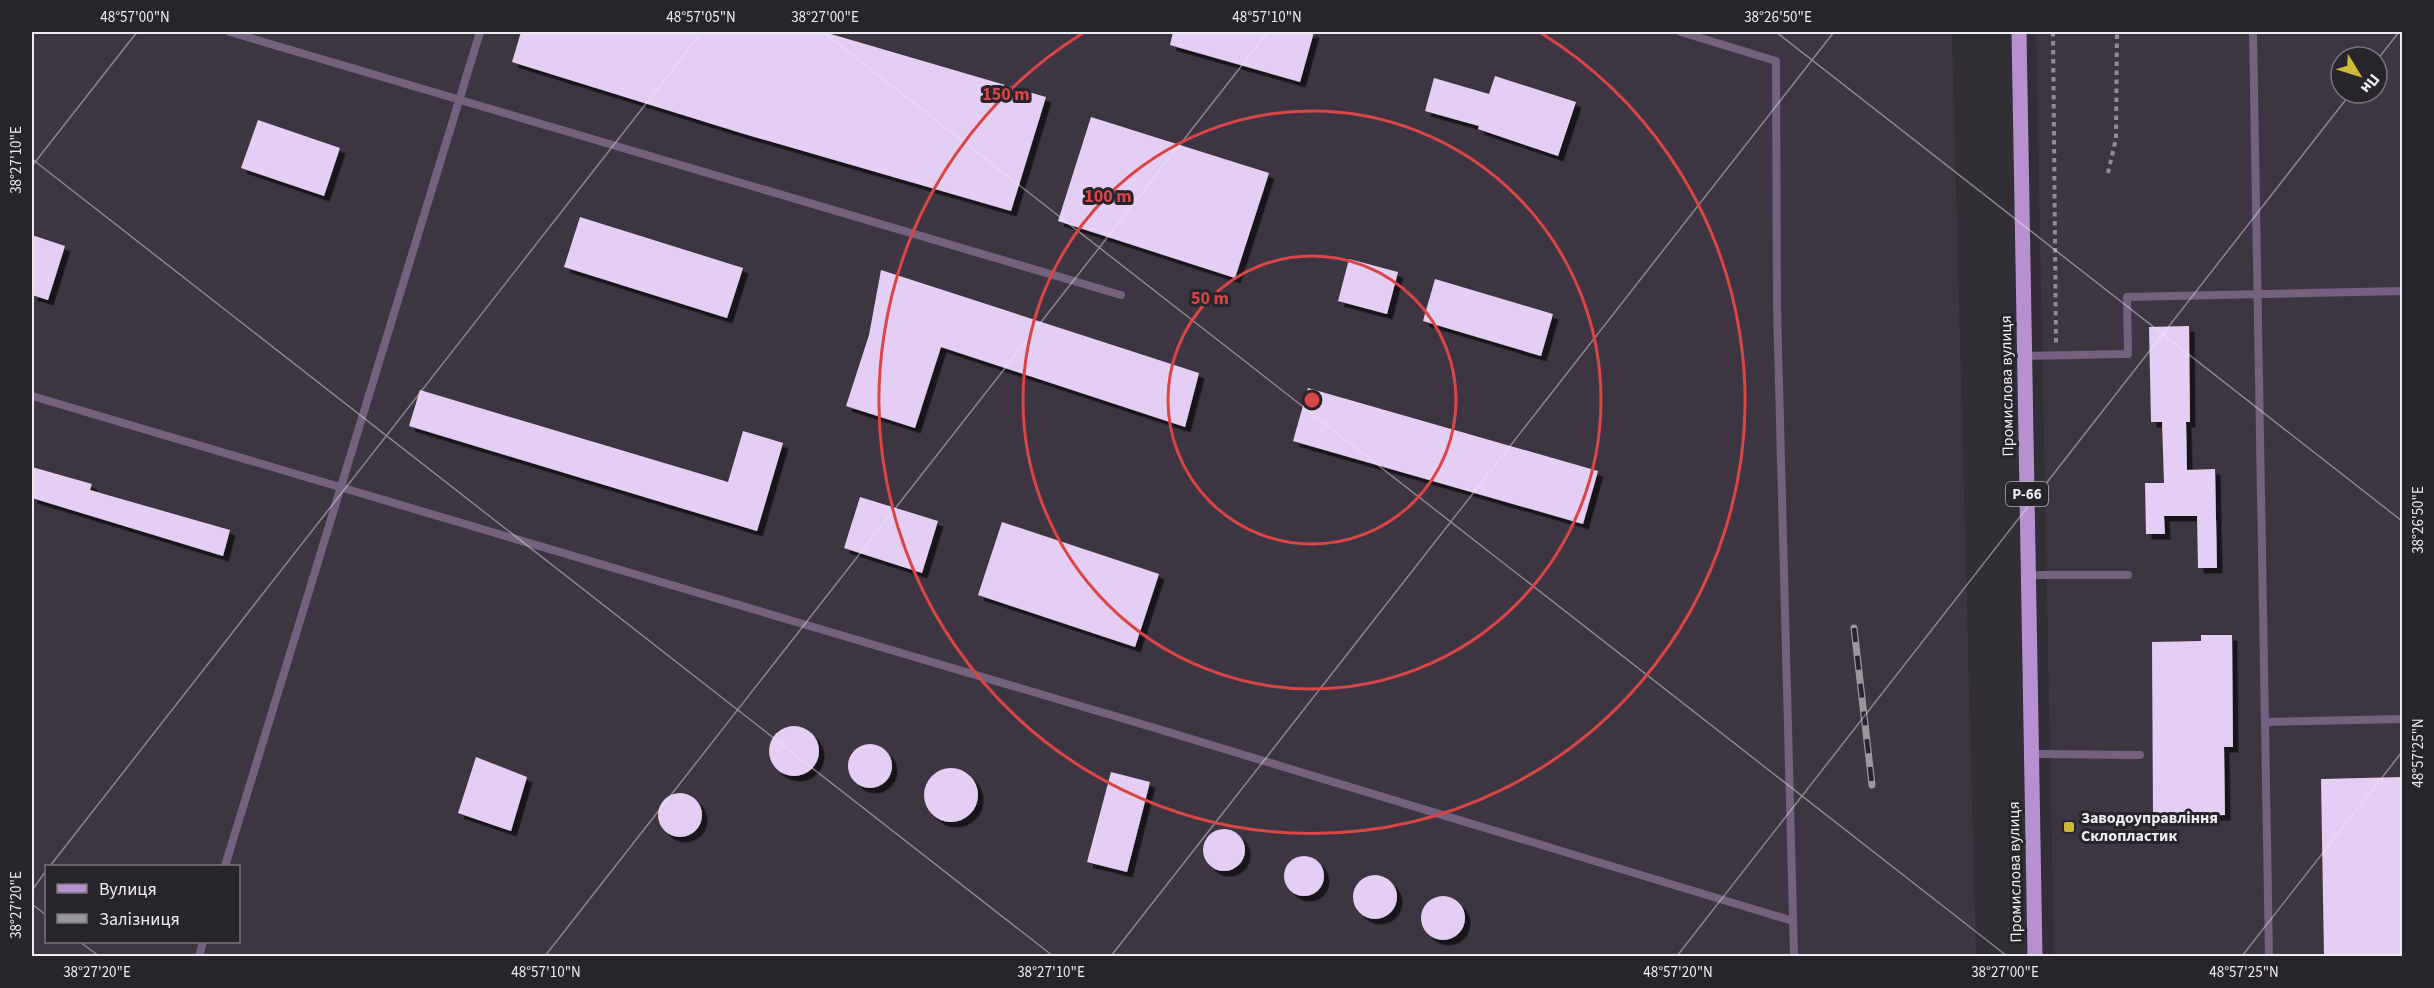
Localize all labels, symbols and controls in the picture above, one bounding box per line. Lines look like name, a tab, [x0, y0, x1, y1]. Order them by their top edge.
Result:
text: 48°57'00"N	[100, 7, 170, 28]
text: 48°57'05"N	[666, 7, 736, 28]
text: 38°27'00"E	[791, 7, 859, 28]
text: 48°57'10"N	[1232, 7, 1302, 28]
text: 38°26'50"E	[1744, 7, 1812, 28]
north arrow	[2329, 45, 2389, 105]
text: Пн	[2355, 69, 2385, 98]
text: 150 m	[982, 82, 1030, 107]
text: 38°27'10"E	[6, 126, 27, 194]
text: 100 m	[1084, 184, 1132, 209]
text: 50 m	[1191, 286, 1229, 311]
street label: Промислова вулиця	[1995, 315, 2019, 457]
centre of rings	[1302, 390, 1322, 410]
road number: Р-66	[2006, 482, 2048, 506]
text: 38°26'50"E	[2408, 486, 2429, 554]
text: 48°57'25"N	[2408, 718, 2429, 788]
street label: Промислова вулиця	[2003, 801, 2027, 943]
place label: Заводоуправління Склопластик	[2081, 807, 2218, 847]
marker: Заводоуправління Склопластик	[2062, 820, 2076, 834]
legend	[45, 865, 240, 943]
text: 38°27'20"E	[6, 871, 27, 939]
text: Вулиця	[99, 877, 157, 902]
text: Залізниця	[99, 907, 180, 932]
text: 38°27'20"E	[63, 962, 131, 983]
text: 48°57'10"N	[511, 962, 581, 983]
text: 38°27'10"E	[1017, 962, 1085, 983]
text: 48°57'20"N	[1643, 962, 1713, 983]
text: 38°27'00"E	[1971, 962, 2039, 983]
text: 48°57'25"N	[2209, 962, 2279, 983]

